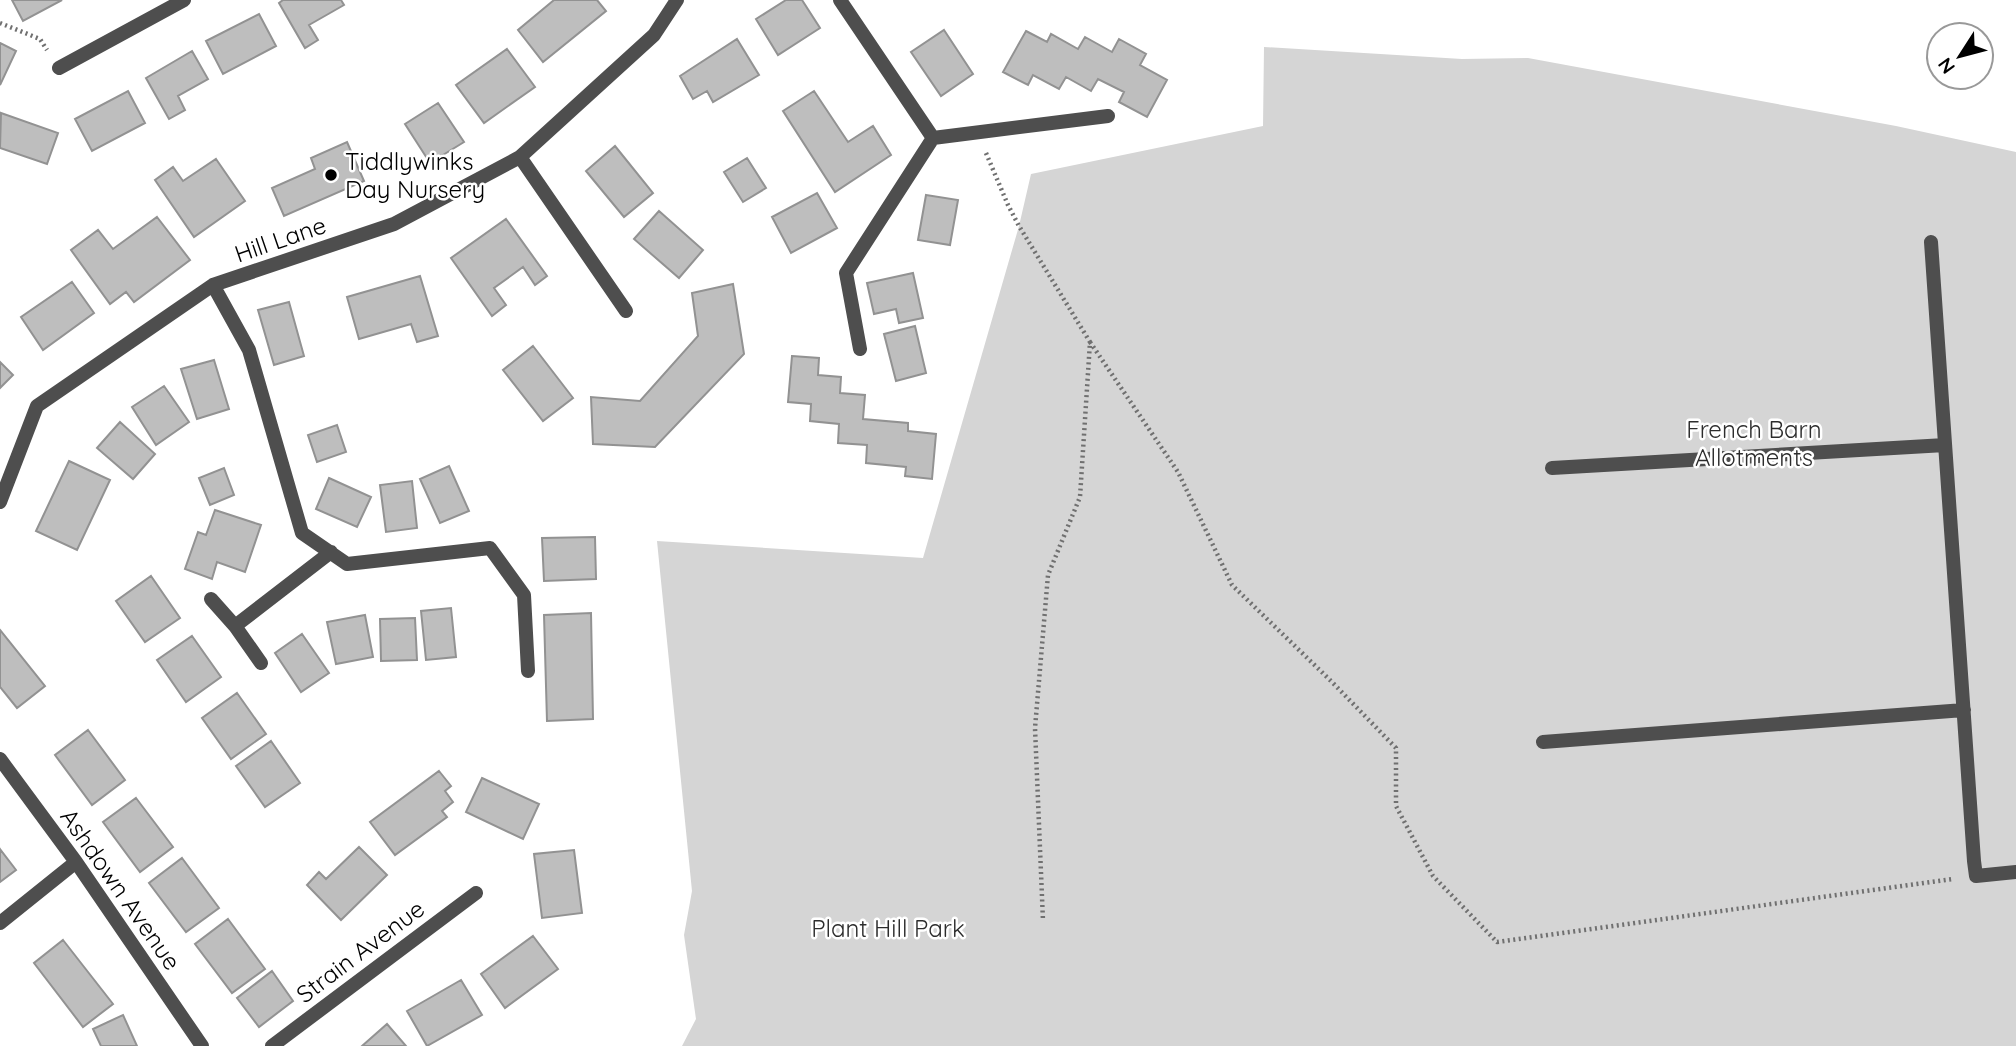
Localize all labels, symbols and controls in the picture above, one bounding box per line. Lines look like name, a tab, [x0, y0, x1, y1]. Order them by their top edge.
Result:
north arrow	[1925, 21, 1995, 91]
text: N	[1932, 53, 1960, 79]
place label: Tiddlywinks Day Nursery	[345, 146, 485, 204]
marker: Tiddlywinks Day Nursery	[323, 167, 339, 183]
street label: Hill Lane	[230, 209, 330, 269]
park label: French Barn Allotments	[1686, 414, 1822, 472]
street label: Ashdown Avenue	[54, 803, 188, 975]
street label: Strain Avenue	[290, 893, 430, 1009]
park label: Plant Hill Park	[811, 913, 965, 943]

